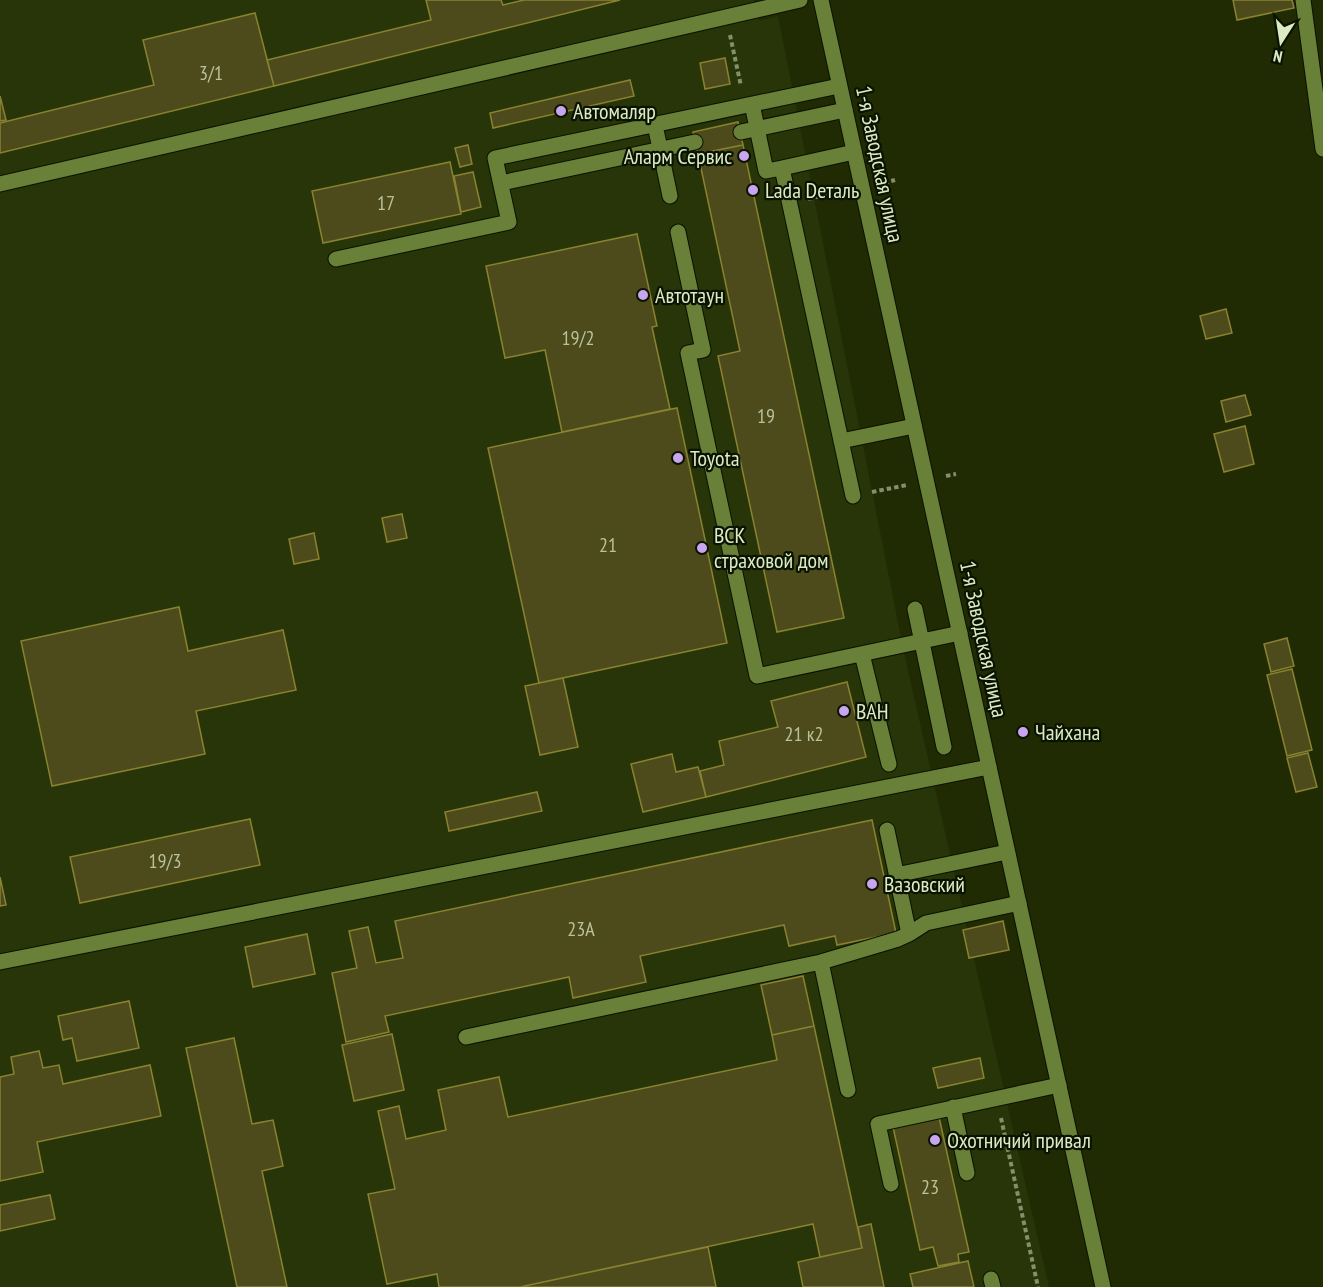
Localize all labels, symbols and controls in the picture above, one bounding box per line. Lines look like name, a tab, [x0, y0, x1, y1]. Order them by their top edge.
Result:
north arrow	[1251, 12, 1311, 72]
text: N	[1272, 46, 1284, 67]
house number: 3/1	[199, 60, 223, 86]
street label: 1-я Заводская улица	[850, 83, 910, 245]
place label: Автомаляр	[573, 97, 656, 125]
marker: Автомаляр	[554, 104, 568, 118]
place label: Аларм Сервис	[624, 142, 732, 170]
marker: Аларм Сервис	[737, 149, 751, 163]
place label: Lada Dеталь	[765, 176, 859, 204]
marker: Lada Dеталь	[746, 183, 760, 197]
house number: 17	[377, 190, 395, 216]
place label: Автотаун	[655, 281, 724, 309]
marker: Автотаун	[636, 288, 650, 302]
house number: 19/2	[562, 325, 594, 351]
house number: 19	[757, 403, 775, 429]
place label: Toyota	[690, 444, 739, 472]
marker: Toyota	[671, 451, 685, 465]
place label: ВСК страховой дом	[714, 521, 829, 574]
house number: 21	[599, 532, 617, 558]
marker: ВСК страховой дом	[695, 541, 709, 555]
street label: 1-я Заводская улица	[954, 558, 1014, 720]
place label: ВАН	[856, 697, 889, 725]
marker: ВАН	[837, 704, 851, 718]
place label: Чайхана	[1035, 718, 1100, 746]
house number: 21 к2	[785, 721, 823, 747]
marker: Чайхана	[1016, 725, 1030, 739]
house number: 19/3	[149, 848, 181, 874]
place label: Вазовский	[884, 870, 965, 898]
marker: Вазовский	[865, 877, 879, 891]
house number: 23А	[567, 916, 595, 942]
place label: Охотничий привал	[947, 1126, 1091, 1154]
marker: Охотничий привал	[928, 1133, 942, 1147]
house number: 23	[921, 1174, 939, 1200]

